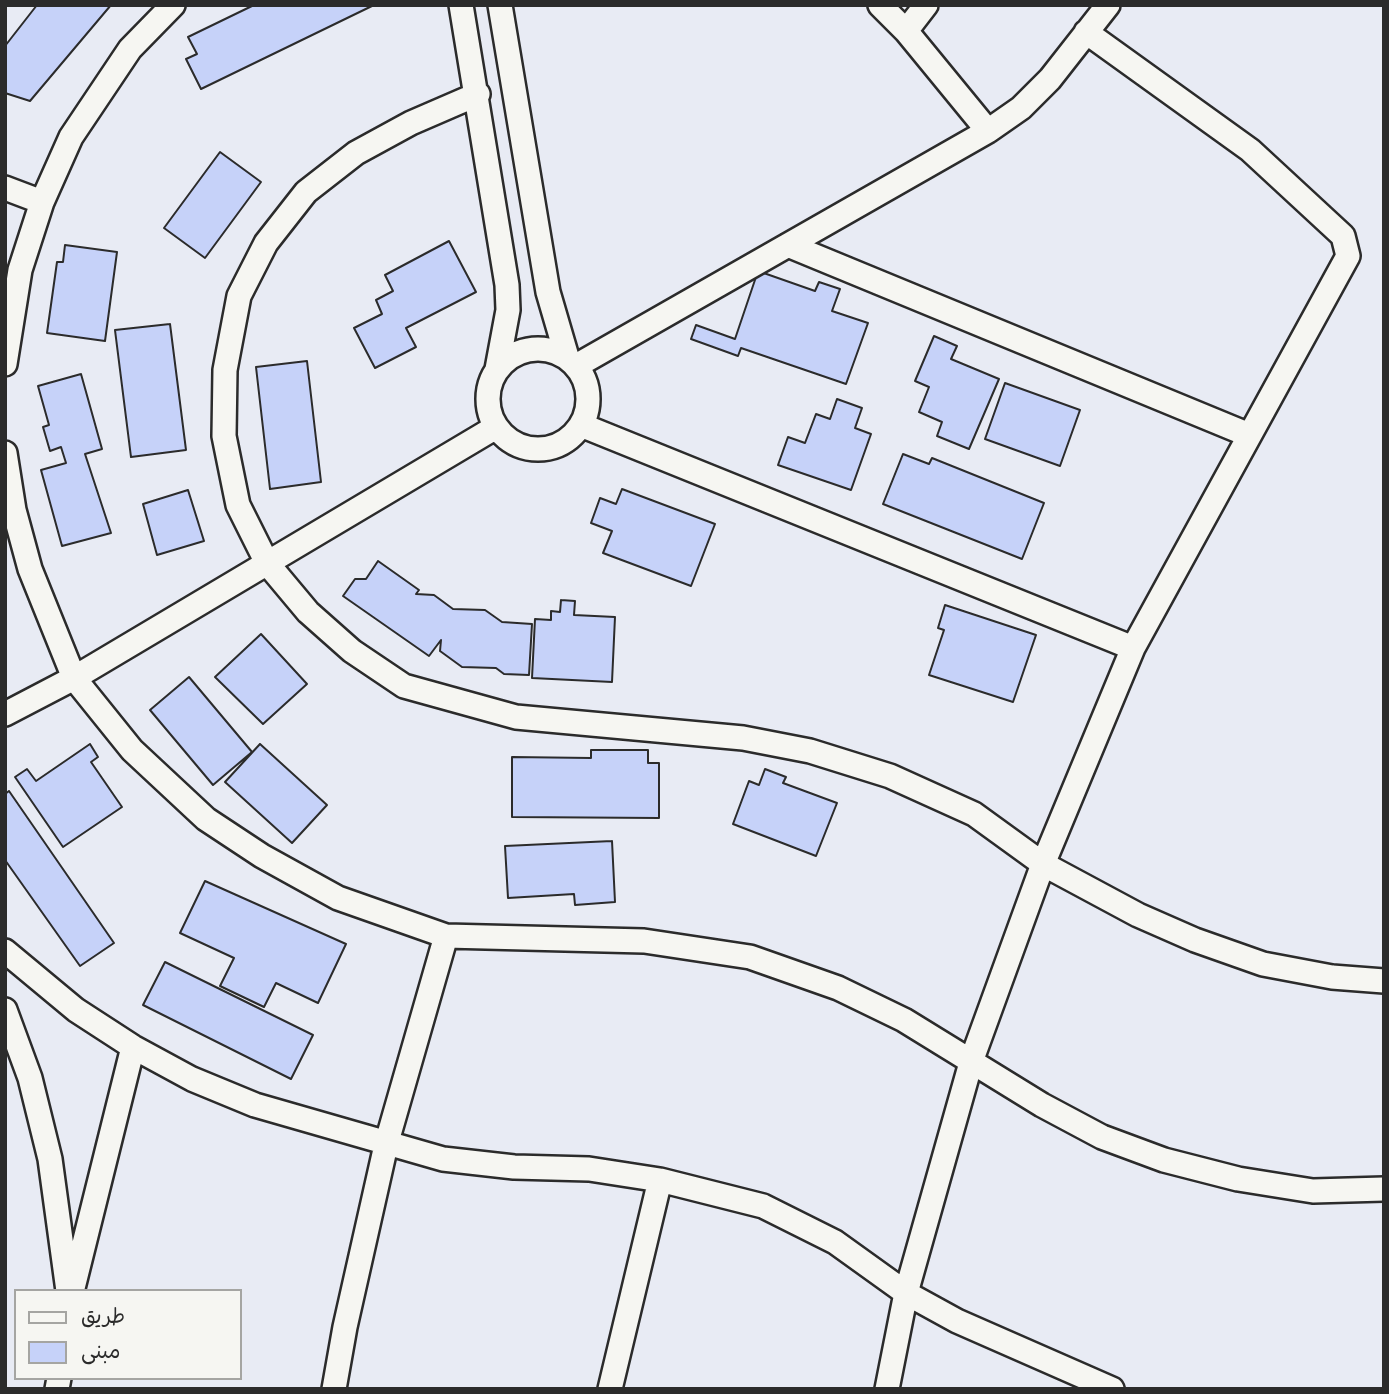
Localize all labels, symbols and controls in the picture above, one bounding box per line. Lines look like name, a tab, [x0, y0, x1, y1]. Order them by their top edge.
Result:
legend	[14, 1289, 242, 1380]
text: طريق	[81, 1304, 125, 1328]
text: مبنى	[81, 1339, 120, 1363]

